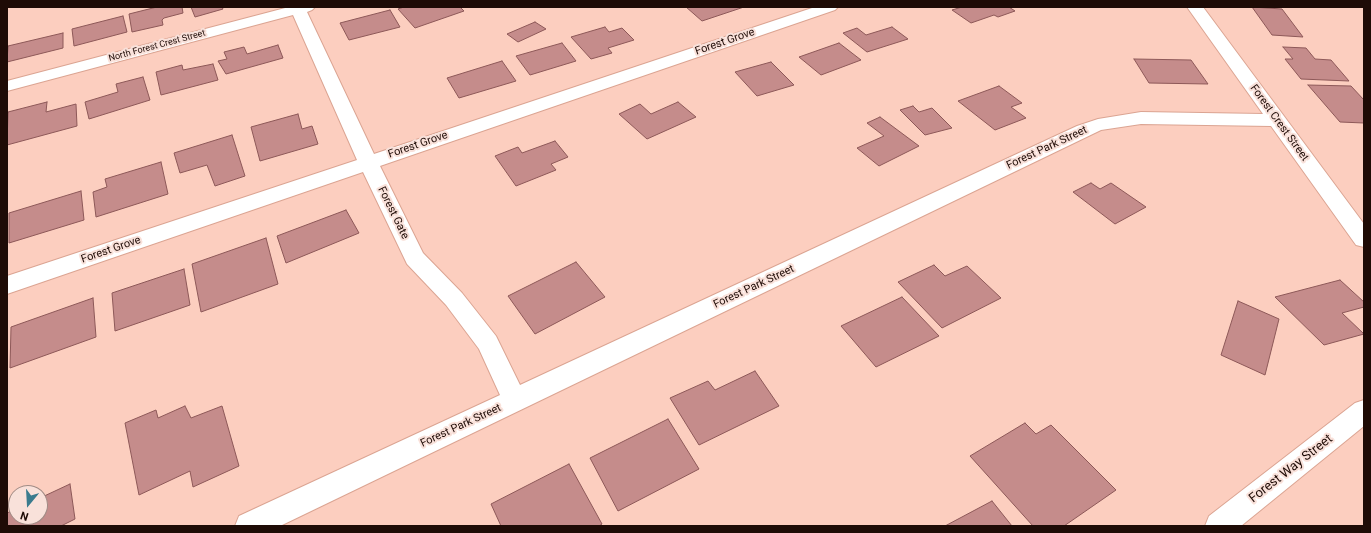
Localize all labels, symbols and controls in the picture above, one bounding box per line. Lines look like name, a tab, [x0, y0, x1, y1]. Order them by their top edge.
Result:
street label: Forest Grove	[693, 26, 757, 58]
street label: North Forest Crest Street	[107, 28, 207, 64]
street label: Forest Crest Street	[1247, 82, 1311, 164]
street label: Forest Park Street	[1005, 124, 1089, 172]
street label: Forest Grove	[386, 129, 450, 161]
street label: Forest Gate	[375, 185, 411, 241]
street label: Forest Grove	[79, 234, 143, 266]
street label: Forest Park Street	[712, 263, 796, 311]
street label: Forest Park Street	[419, 402, 503, 450]
street label: Forest Way Street	[1246, 432, 1336, 506]
north arrow	[8, 485, 48, 525]
text: N	[19, 509, 30, 523]

